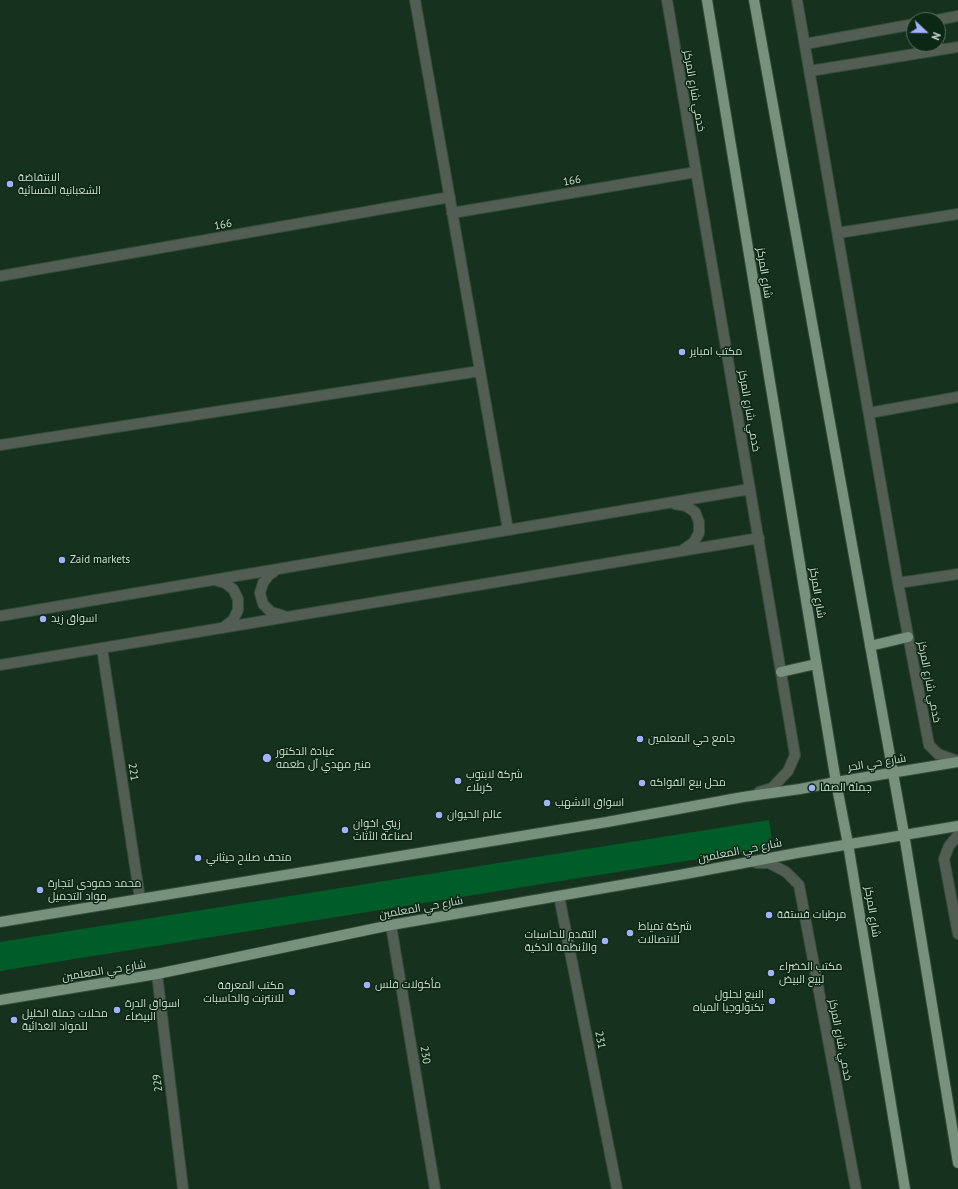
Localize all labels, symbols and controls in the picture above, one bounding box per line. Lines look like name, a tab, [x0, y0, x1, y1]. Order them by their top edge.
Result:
north arrow	[906, 12, 946, 52]
text: N	[928, 30, 944, 42]
street label: خدمي شارع المركز	[680, 49, 708, 133]
place label: الانتفاضة الشعبانية المسائية	[18, 171, 101, 197]
street label: 166	[562, 173, 582, 189]
marker: الانتفاضة الشعبانية المسائية	[5, 179, 15, 189]
street label: 166	[213, 217, 233, 233]
street label: شارع المركز	[753, 247, 775, 299]
place label: مكتب امباير	[690, 345, 742, 359]
marker: مكتب امباير	[677, 347, 687, 357]
street label: خدمي شارع المركز	[735, 369, 763, 453]
place label: Zaid markets	[70, 553, 130, 567]
marker: Zaid markets	[57, 555, 67, 565]
street label: شارع المركز	[806, 567, 828, 619]
place label: اسواق زيد	[51, 612, 97, 626]
marker: اسواق زيد	[38, 614, 48, 624]
street label: خدمي شارع المركز	[915, 640, 943, 724]
place label: جامع حي المعلمين	[648, 732, 735, 746]
marker: جامع حي المعلمين	[635, 734, 645, 744]
place label: عيادة الدكتور منير مهدي آل طعمه	[276, 745, 371, 771]
marker: عيادة الدكتور منير مهدي آل طعمه	[261, 752, 273, 764]
street label: شارع حي الحر	[847, 752, 907, 774]
street label: 221	[125, 762, 141, 782]
place label: شركة لابتوب كربلاء	[466, 768, 523, 794]
marker: شركة لابتوب كربلاء	[453, 776, 463, 786]
place label: محل بيع الفواكه	[650, 776, 726, 790]
marker: محل بيع الفواكه	[637, 778, 647, 788]
place label: جملة الصفا	[820, 781, 872, 795]
marker: جملة الصفا	[807, 783, 817, 793]
place label: اسواق الاشهب	[555, 796, 624, 810]
marker: اسواق الاشهب	[542, 798, 552, 808]
place label: عالم الحيوان	[447, 808, 502, 822]
marker: عالم الحيوان	[434, 810, 444, 820]
place label: زيني اخوان لصناعة الأثاث	[353, 817, 413, 843]
marker: زيني اخوان لصناعة الأثاث	[340, 825, 350, 835]
street label: شارع حي المعلمين	[697, 836, 783, 866]
place label: متحف صلاح حيثاني	[206, 851, 292, 865]
marker: متحف صلاح حيثاني	[193, 853, 203, 863]
place label: محمد حمودي لتجارة مواد التجميل	[48, 877, 141, 903]
marker: محمد حمودي لتجارة مواد التجميل	[35, 885, 45, 895]
street label: شارع المركز	[861, 886, 883, 938]
street label: شارع حي المعلمين	[378, 894, 464, 922]
place label: مرطبات فستقة	[777, 908, 846, 922]
marker: مرطبات فستقة	[764, 910, 774, 920]
place label: شركة تمياط للاتصالات	[638, 920, 692, 946]
place label: التقدم للحاسبات والأنظمة الذكية	[524, 928, 597, 954]
marker: شركة تمياط للاتصالات	[625, 928, 635, 938]
marker: التقدم للحاسبات والأنظمة الذكية	[600, 936, 610, 946]
street label: شارع حي المعلمين	[61, 958, 147, 984]
place label: مكتب الخضراء لبيع البيض	[779, 960, 842, 986]
marker: مكتب الخضراء لبيع البيض	[766, 968, 776, 978]
place label: مأكولات فلس	[375, 978, 441, 992]
place label: مكتب المعرفة للانترنت والحاسبات	[203, 979, 284, 1005]
marker: مأكولات فلس	[362, 980, 372, 990]
marker: مكتب المعرفة للانترنت والحاسبات	[287, 987, 297, 997]
place label: النبع لحلول تكنولوجيا المياه	[693, 988, 764, 1014]
marker: النبع لحلول تكنولوجيا المياه	[767, 996, 777, 1006]
place label: اسواق الدرة البيضاء	[125, 997, 180, 1023]
street label: خدمي شارع المركز	[826, 998, 854, 1082]
marker: اسواق الدرة البيضاء	[112, 1005, 122, 1015]
place label: محلات جملة الخليل للمواد الغذائية	[22, 1007, 108, 1033]
marker: محلات جملة الخليل للمواد الغذائية	[9, 1015, 19, 1025]
street label: 231	[592, 1030, 608, 1050]
street label: 230	[417, 1045, 433, 1065]
street label: 229	[150, 1073, 166, 1093]

